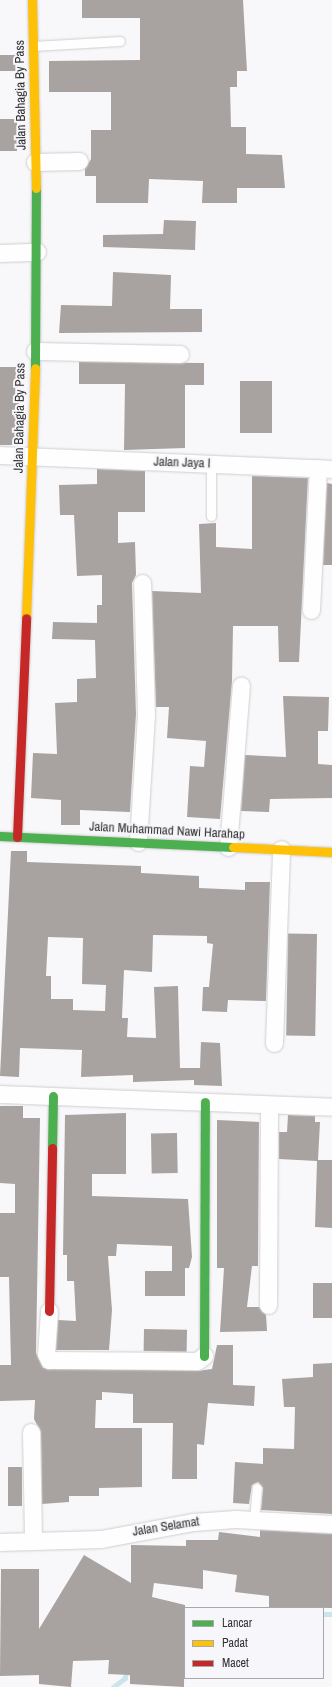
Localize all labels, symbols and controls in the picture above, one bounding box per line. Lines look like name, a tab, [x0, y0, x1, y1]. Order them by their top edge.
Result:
street label: Jalan Bahagia By Pass	[12, 40, 30, 150]
street label: Jalan Bahagia By Pass	[11, 363, 29, 473]
street label: Jalan Jaya I	[153, 454, 211, 472]
street label: Jalan Muhammad Nawi Harahap	[89, 819, 245, 843]
street label: Jalan Selamat	[131, 1514, 201, 1540]
legend	[184, 1607, 324, 1679]
text: Lancar	[222, 1615, 252, 1631]
text: Padat	[222, 1635, 248, 1651]
text: Macet	[222, 1655, 249, 1671]

